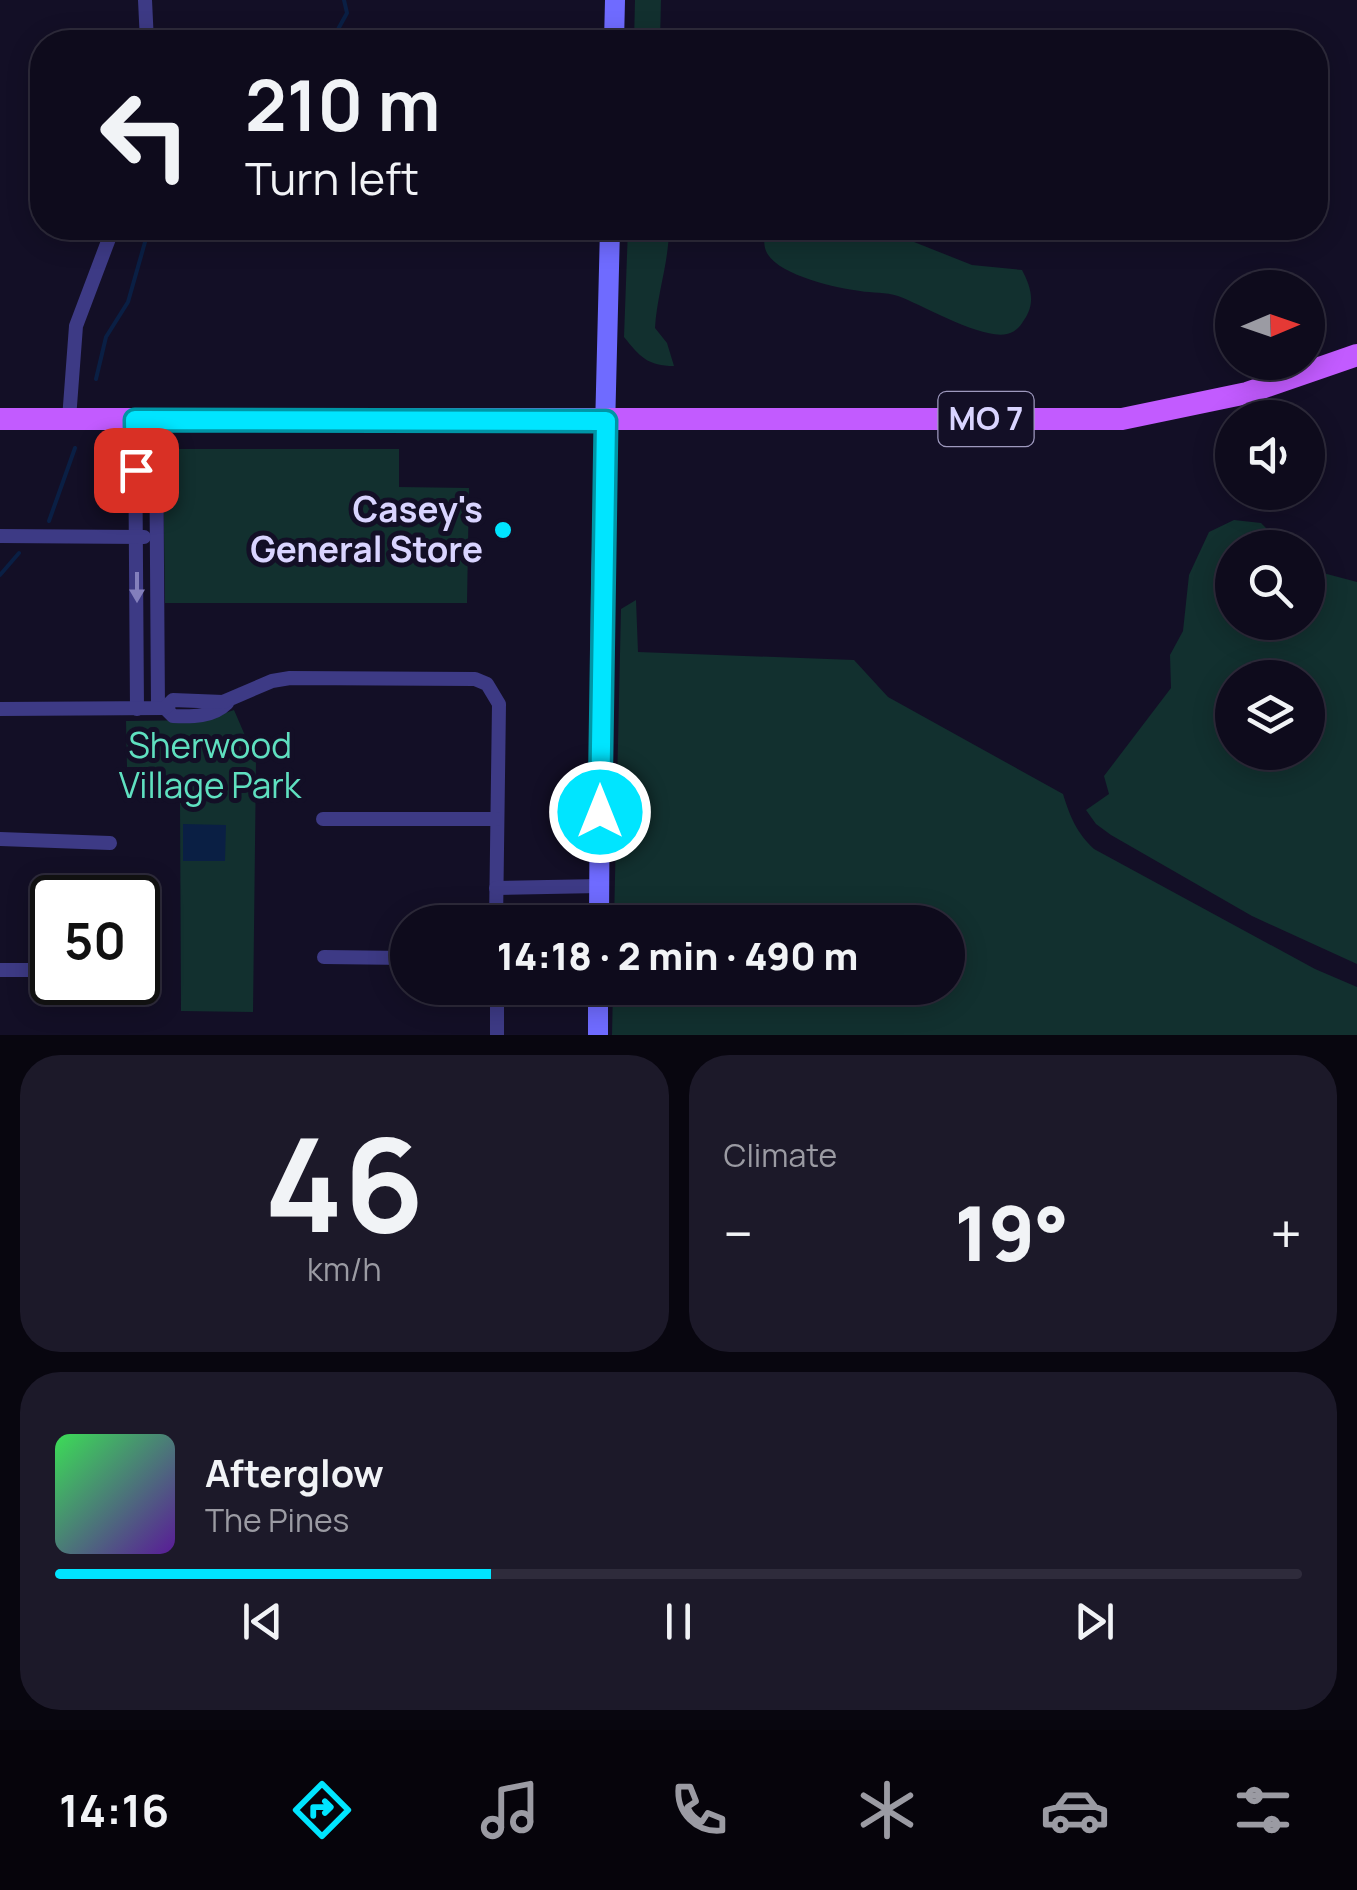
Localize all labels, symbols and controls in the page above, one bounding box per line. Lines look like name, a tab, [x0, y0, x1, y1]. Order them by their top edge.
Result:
text: 210 m	[245, 56, 440, 152]
icon: left	[80, 70, 210, 200]
text: Turn left	[245, 147, 419, 209]
north arrow	[1215, 270, 1325, 380]
map controls	[1215, 270, 1325, 770]
road number: MO 7	[938, 392, 1034, 446]
button: sound	[1215, 400, 1325, 510]
pin	[94, 428, 179, 513]
icon: arrive	[109, 443, 164, 498]
place label: Casey's General Store	[250, 485, 483, 573]
marker: Casey's General Store	[492, 519, 514, 541]
button: search	[1215, 530, 1325, 640]
one-way arrow	[129, 571, 145, 603]
button: layers	[1215, 660, 1325, 770]
park label: Sherwood Village Park	[119, 721, 303, 809]
position arrow	[548, 760, 652, 864]
speed limit sign: 50	[30, 875, 160, 1005]
text: 14:18 · 2 min · 490 m	[497, 929, 858, 981]
text: 46	[264, 1093, 424, 1271]
text: Climate	[724, 1133, 837, 1177]
text: 19°	[955, 1181, 1069, 1284]
text: −	[724, 1195, 753, 1271]
text: +	[1270, 1195, 1302, 1271]
text: km/h	[307, 1247, 381, 1291]
text: Afterglow	[205, 1446, 384, 1498]
text: The Pines	[205, 1498, 349, 1542]
icon: previous	[235, 1594, 290, 1649]
icon: pause	[651, 1594, 706, 1649]
icon: next	[1067, 1594, 1122, 1649]
icon: directions	[287, 1775, 357, 1845]
icon: music	[475, 1775, 545, 1845]
icon: phone	[664, 1775, 734, 1845]
icon: climate	[852, 1775, 922, 1845]
icon: car	[1040, 1775, 1110, 1845]
icon: filters	[1228, 1775, 1298, 1845]
text: 14:16	[59, 1779, 169, 1841]

